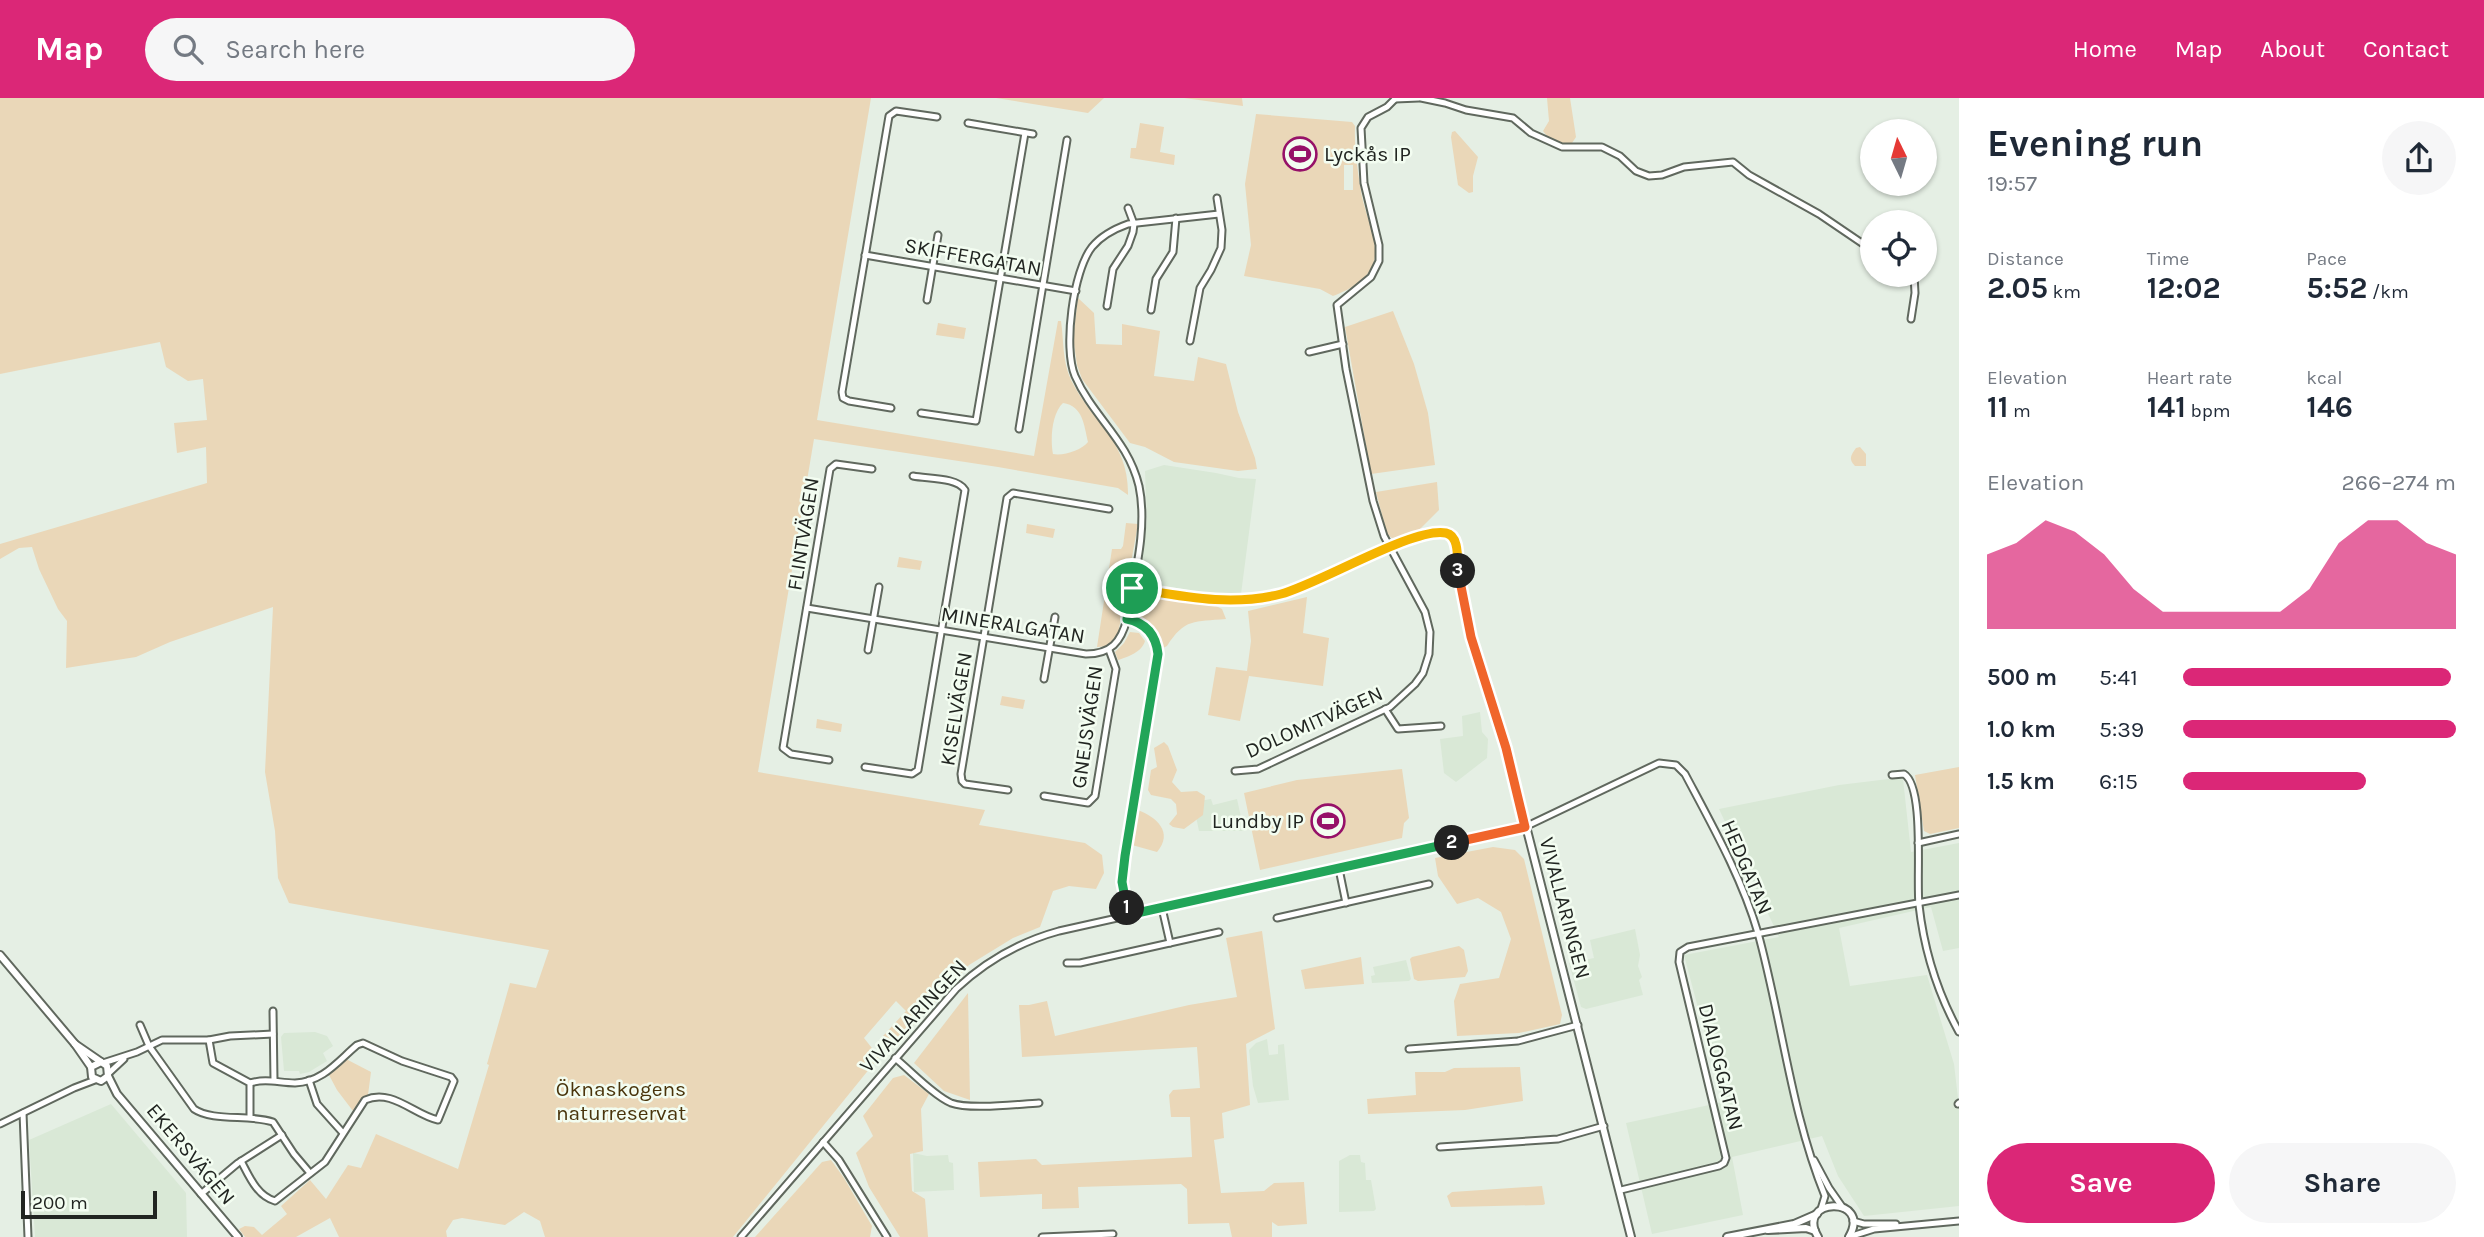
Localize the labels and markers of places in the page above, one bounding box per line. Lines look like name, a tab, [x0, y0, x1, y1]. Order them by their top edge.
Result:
sports icon: Lyckås IP	[1281, 135, 1319, 173]
place label: Lyckås IP	[1324, 142, 1411, 166]
pin: 3	[1440, 554, 1476, 588]
pin	[1102, 558, 1162, 618]
sports icon: Lundby IP	[1309, 802, 1347, 840]
place label: Lundby IP	[1212, 809, 1304, 833]
pin: 2	[1434, 826, 1470, 860]
pin: 1	[1110, 890, 1144, 926]

